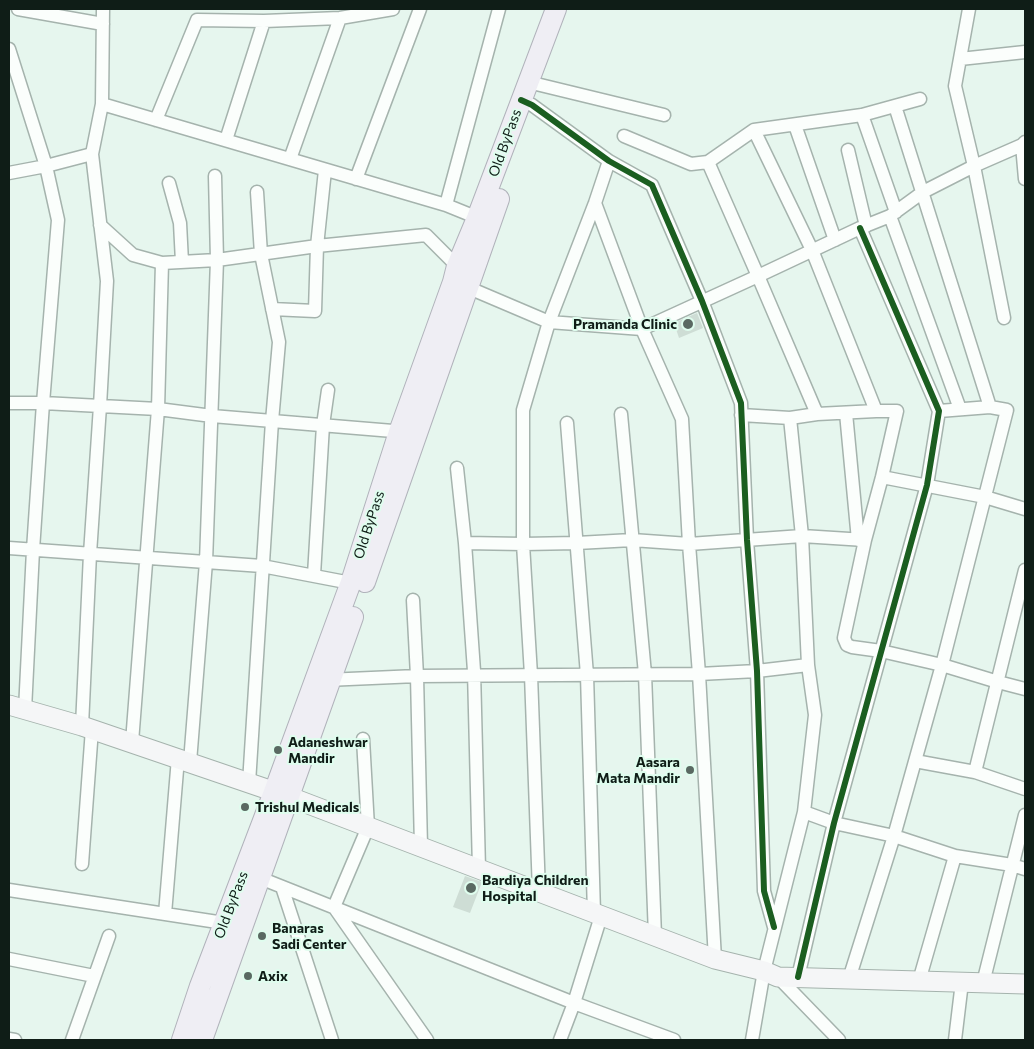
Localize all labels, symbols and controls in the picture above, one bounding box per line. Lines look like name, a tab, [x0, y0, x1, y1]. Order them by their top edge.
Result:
street label: Old ByPass	[485, 107, 525, 179]
place label: Pramanda Clinic	[573, 316, 677, 332]
marker: Pramanda Clinic	[681, 317, 695, 331]
street label: Old ByPass	[350, 489, 388, 561]
place label: Adaneshwar Mandir	[288, 734, 368, 766]
marker: Adaneshwar Mandir	[272, 744, 284, 756]
place label: Aasara Mata Mandir	[597, 754, 680, 786]
marker: Aasara Mata Mandir	[684, 764, 696, 776]
place label: Trishul Medicals	[255, 799, 359, 815]
marker: Trishul Medicals	[239, 801, 251, 813]
street label: Old ByPass	[210, 869, 252, 941]
place label: Bardiya Children Hospital	[482, 872, 589, 904]
marker: Bardiya Children Hospital	[464, 881, 478, 895]
place label: Banaras Sadi Center	[272, 920, 347, 952]
marker: Banaras Sadi Center	[256, 930, 268, 942]
place label: Axix	[258, 968, 288, 984]
marker: Axix	[242, 970, 254, 982]

